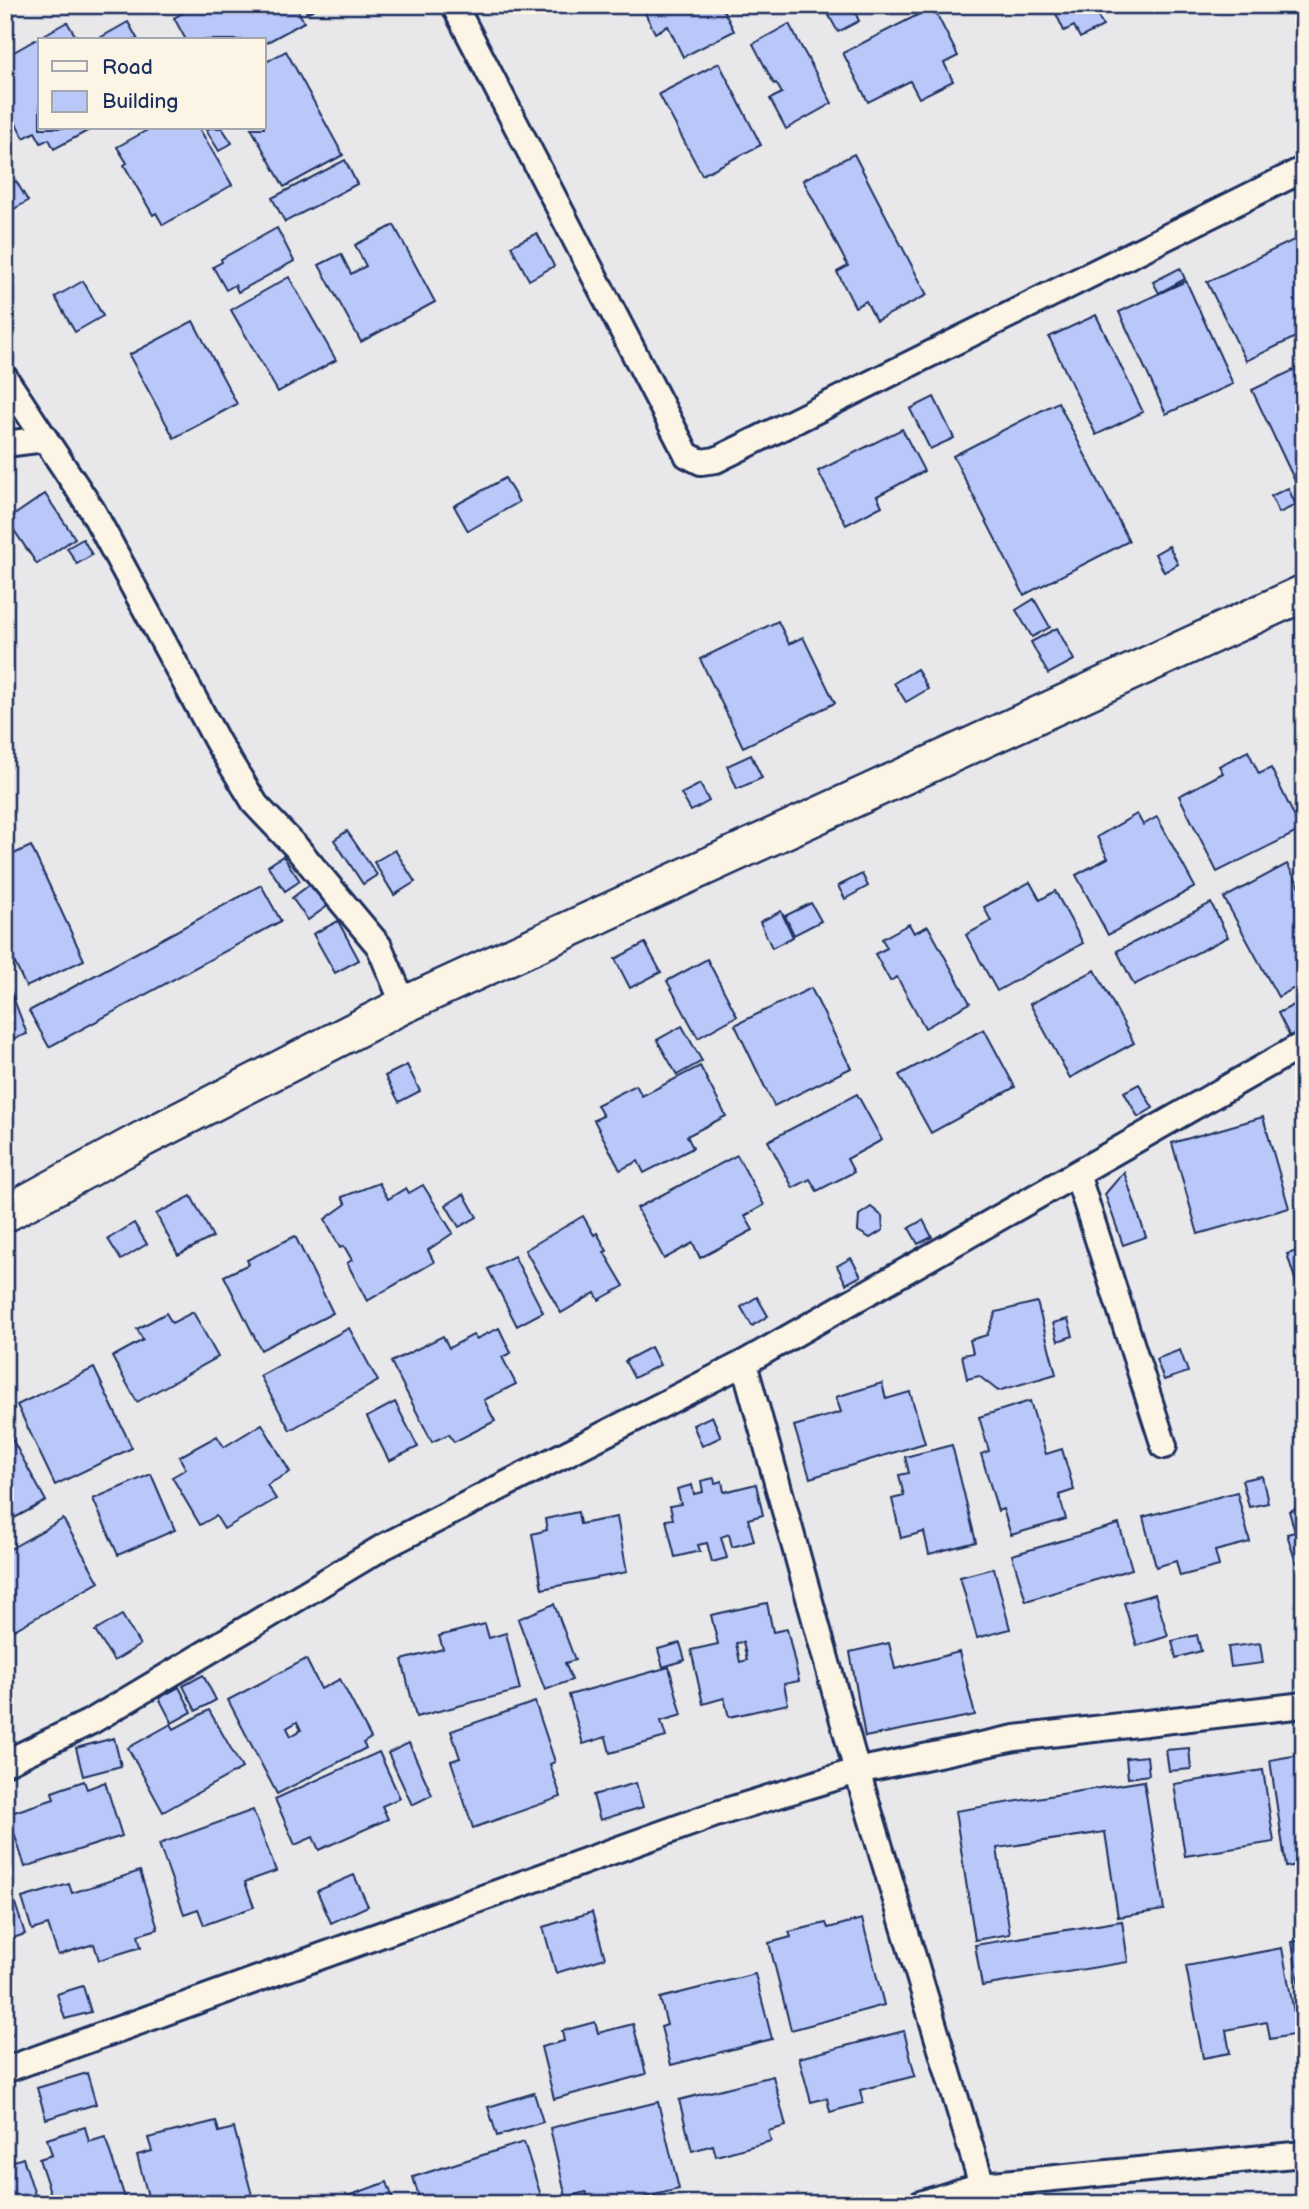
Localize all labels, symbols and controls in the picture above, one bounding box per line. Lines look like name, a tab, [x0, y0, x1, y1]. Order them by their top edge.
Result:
legend	[38, 38, 266, 130]
text: Road	[102, 55, 153, 80]
text: Building	[102, 89, 178, 114]

